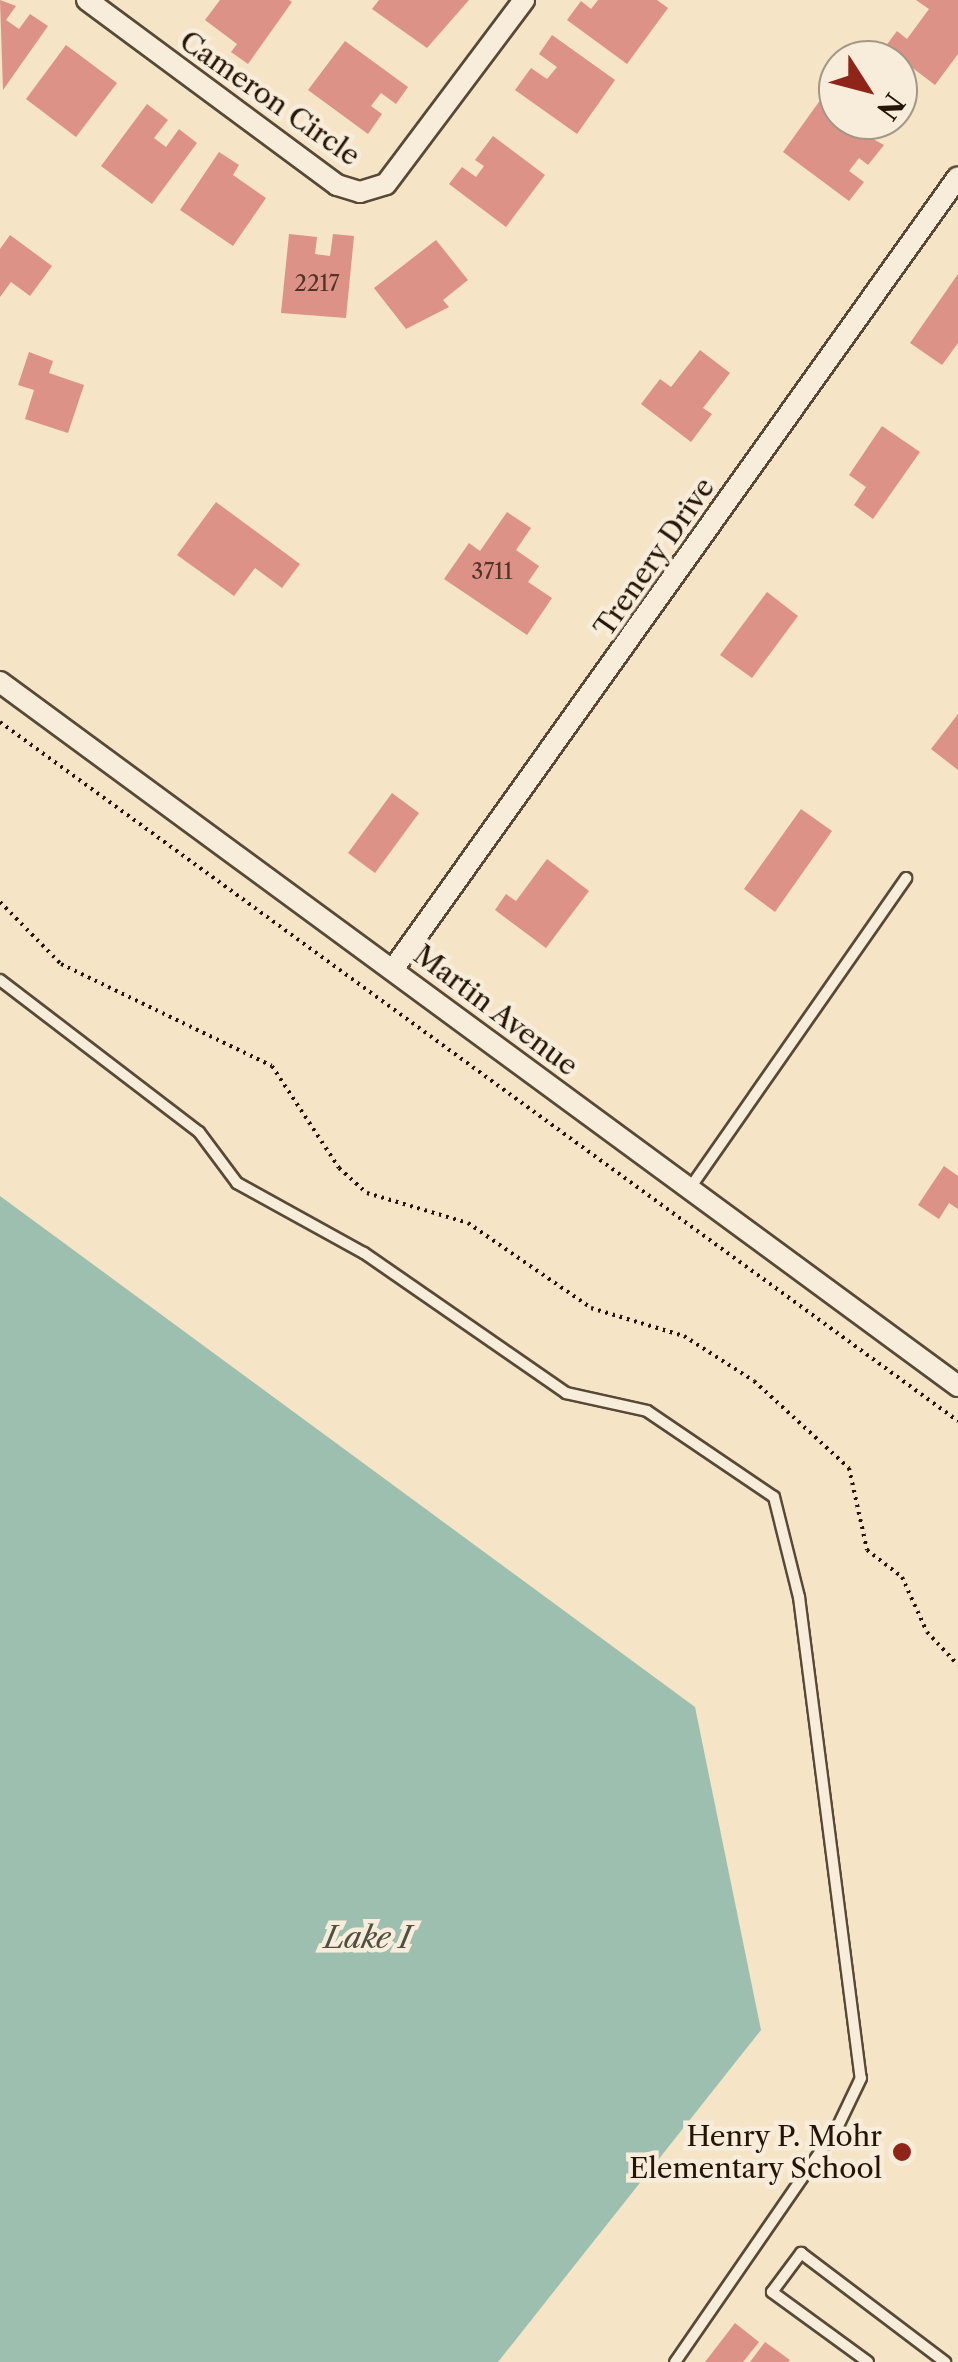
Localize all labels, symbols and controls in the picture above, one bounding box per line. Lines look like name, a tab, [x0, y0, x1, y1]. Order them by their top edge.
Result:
street label: Cameron Circle	[174, 23, 366, 173]
north arrow	[818, 40, 918, 140]
text: N	[870, 87, 912, 126]
house number: 2217	[294, 271, 340, 297]
street label: Trenery Drive	[587, 471, 721, 643]
house number: 3711	[471, 559, 513, 585]
street label: Martin Avenue	[407, 937, 585, 1083]
water label: Lake I	[324, 1920, 410, 1956]
place label: Henry P. Mohr Elementary School	[628, 2119, 882, 2185]
marker: Henry P. Mohr Elementary School	[891, 2141, 913, 2163]

